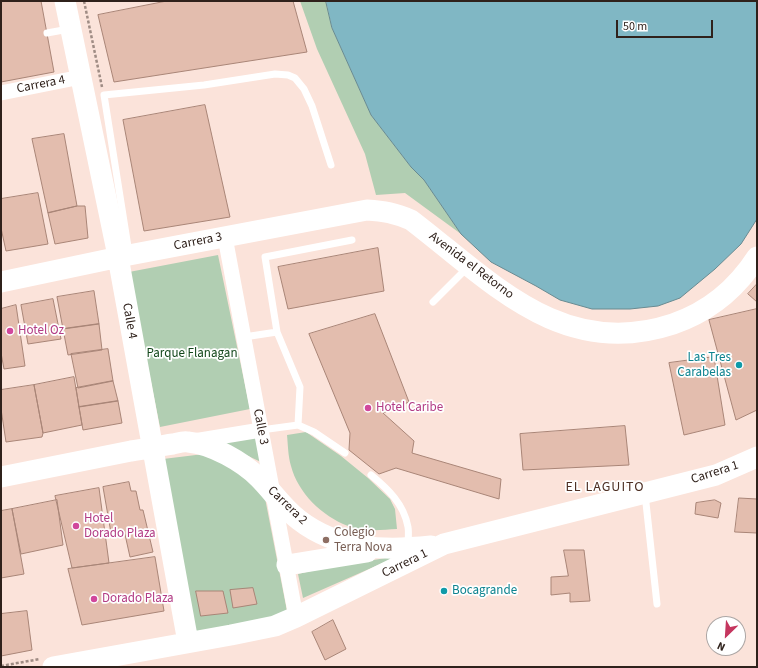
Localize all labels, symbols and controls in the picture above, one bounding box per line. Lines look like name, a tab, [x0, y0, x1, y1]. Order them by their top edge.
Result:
scale bar	[618, 12, 715, 38]
text: 50 m	[623, 18, 647, 35]
street label: Carrera 4	[15, 73, 67, 97]
street label: Avenida el Retorno	[426, 229, 516, 303]
street label: Carrera 3	[172, 230, 224, 254]
street label: Calle 4	[118, 302, 140, 340]
place label: Hotel Oz	[18, 323, 64, 339]
marker: Hotel Oz	[5, 326, 15, 336]
park label: Parque Flanagan	[146, 346, 238, 362]
place label: Las Tres Carabelas	[677, 350, 731, 381]
marker: Las Tres Carabelas	[734, 360, 744, 370]
place label: Hotel Caribe	[376, 400, 443, 416]
marker: Hotel Caribe	[363, 403, 373, 413]
street label: Calle 3	[249, 408, 271, 446]
street label: Carrera 1	[689, 458, 741, 488]
district label: EL LAGUITO	[565, 480, 645, 496]
street label: Carrera 2	[264, 483, 310, 529]
place label: Hotel Dorado Plaza	[84, 511, 156, 542]
marker: Hotel Dorado Plaza	[71, 521, 81, 531]
place label: Colegio Terra Nova	[334, 525, 392, 556]
marker: Colegio Terra Nova	[321, 535, 331, 545]
street label: Carrera 1	[380, 546, 430, 582]
place label: Bocagrande	[452, 583, 517, 599]
marker: Bocagrande	[439, 586, 449, 596]
place label: Dorado Plaza	[102, 591, 174, 607]
marker: Dorado Plaza	[89, 594, 99, 604]
north arrow	[706, 616, 746, 656]
text: N	[715, 638, 728, 655]

